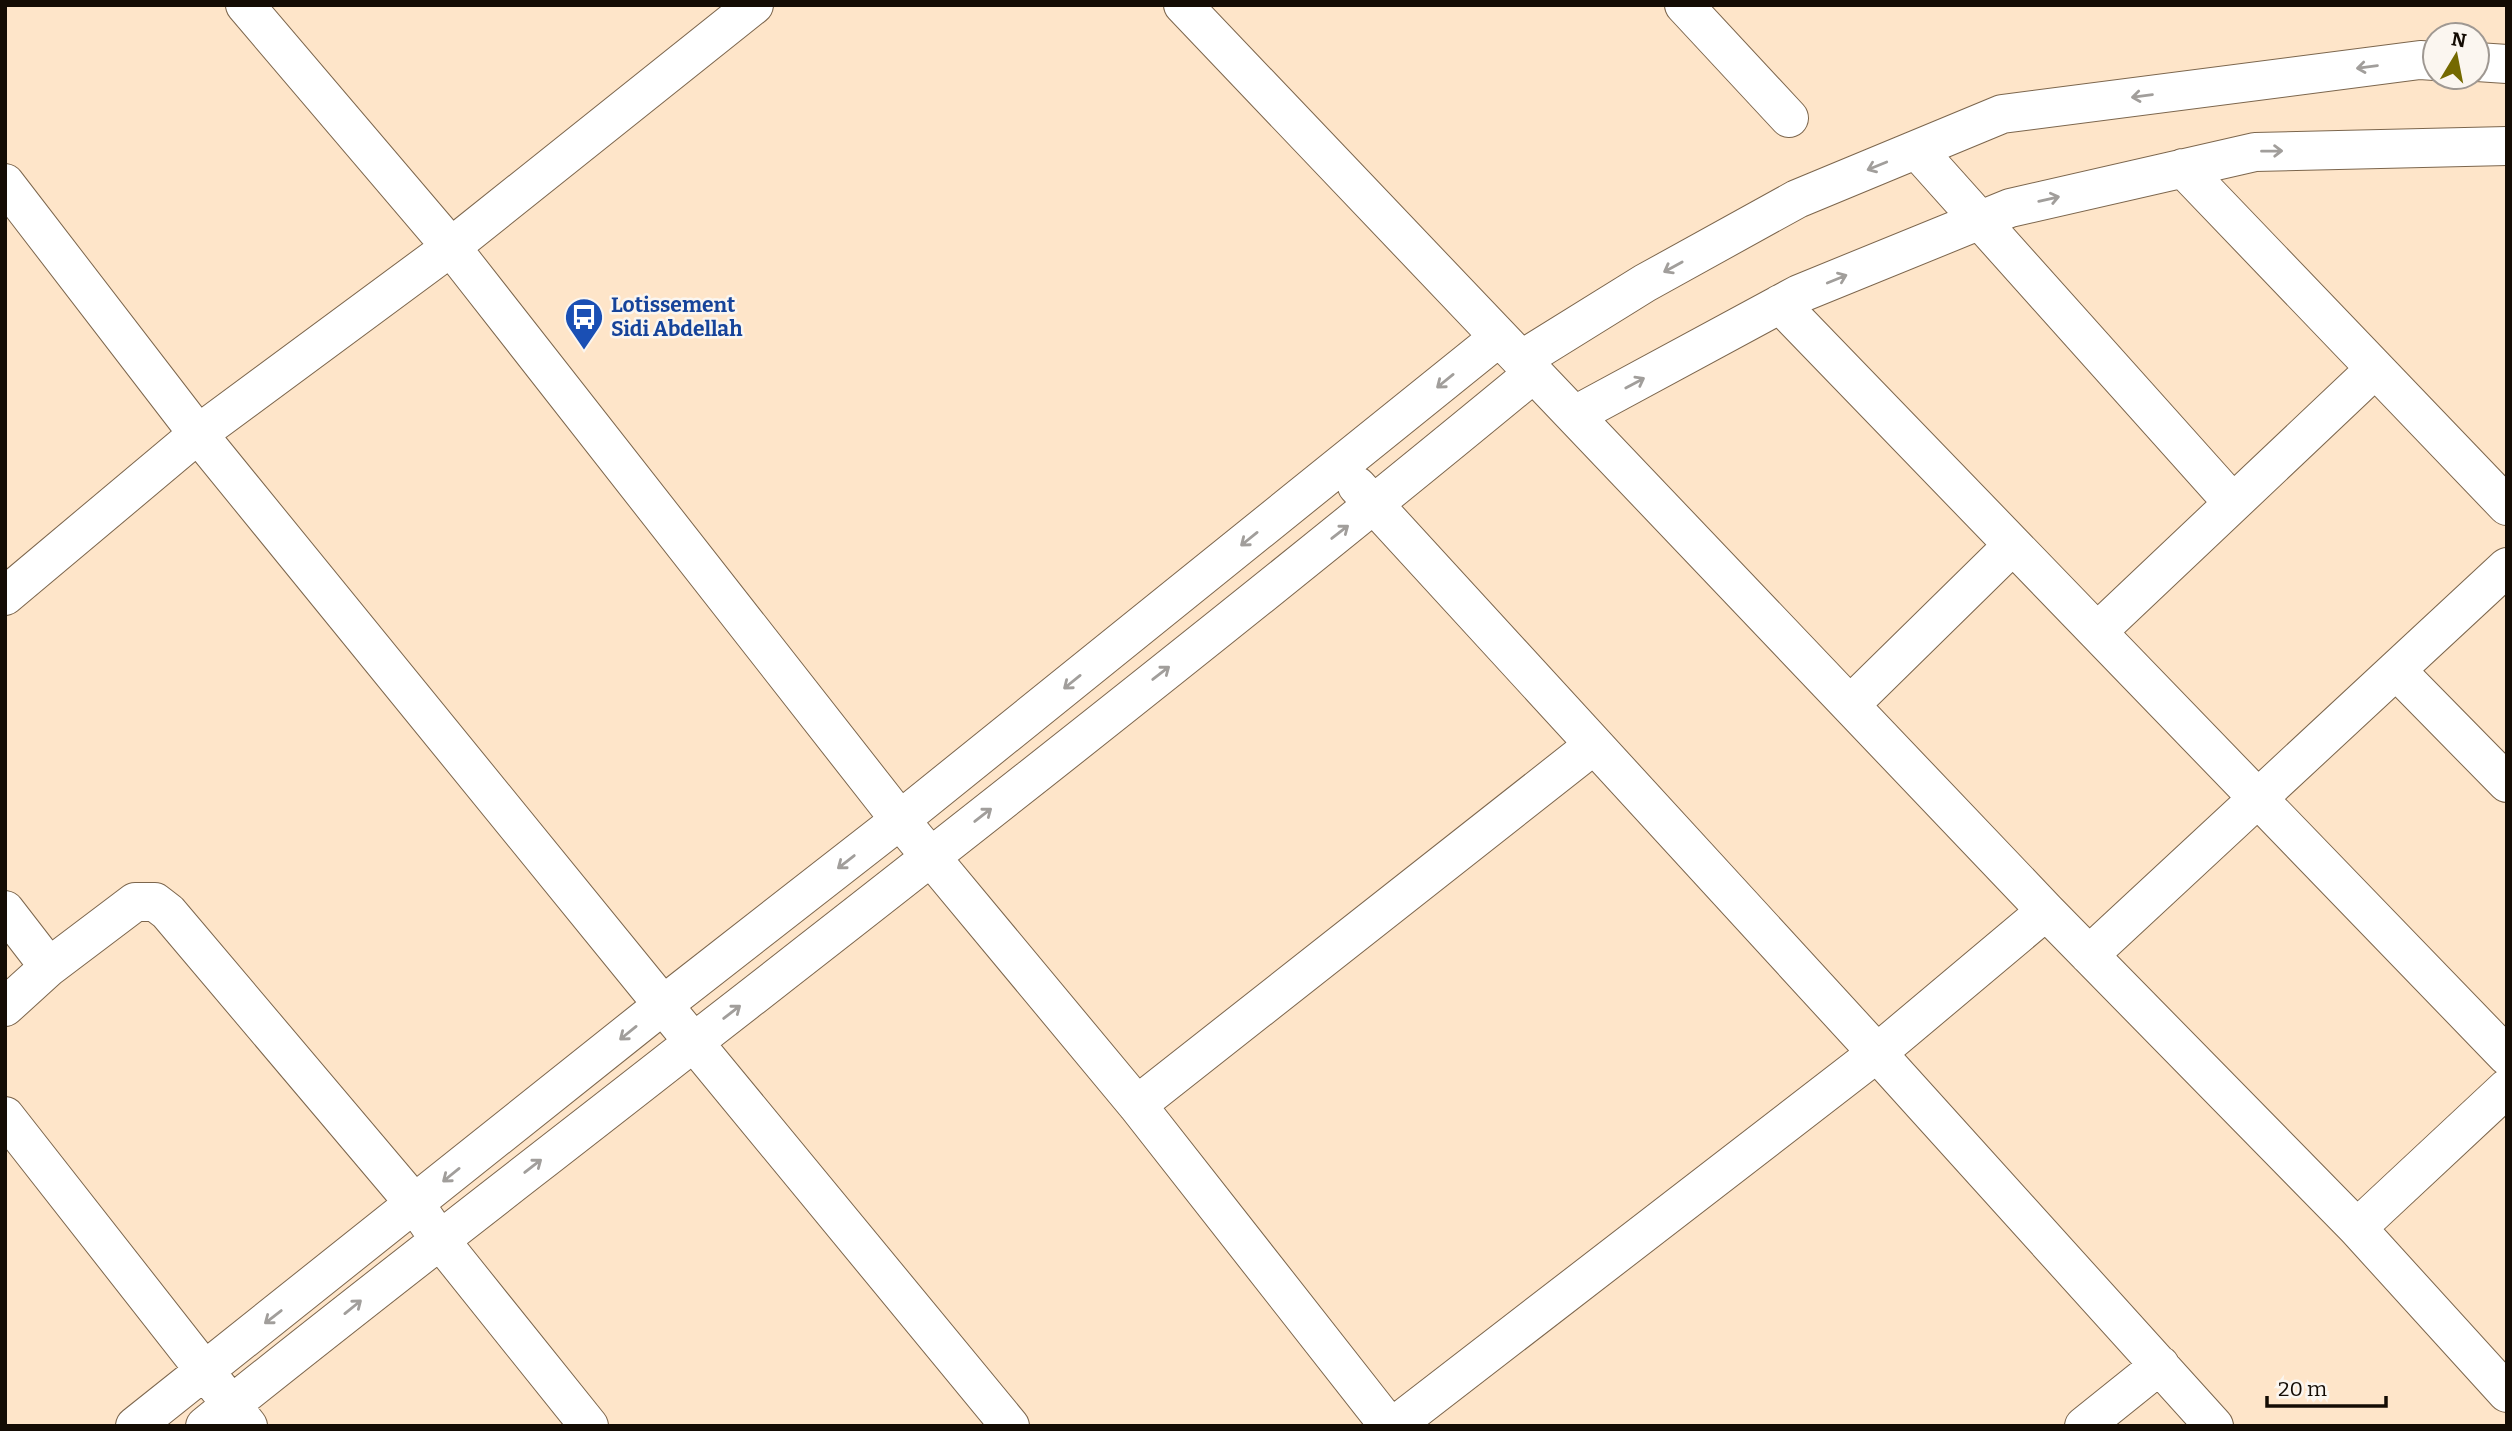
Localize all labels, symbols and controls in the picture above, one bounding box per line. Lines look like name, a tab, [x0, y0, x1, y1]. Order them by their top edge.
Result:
north arrow	[2421, 21, 2491, 91]
text: N	[2450, 27, 2468, 52]
one-way arrow	[2356, 60, 2379, 73]
one-way arrow	[2131, 89, 2153, 102]
one-way arrow	[2260, 145, 2283, 158]
one-way arrow	[1866, 161, 1888, 174]
one-way arrow	[2037, 192, 2060, 205]
one-way arrow	[1663, 261, 1684, 274]
one-way arrow	[1825, 271, 1847, 284]
place label: Lotissement Sidi Abdellah	[611, 292, 743, 342]
bus stop icon: Lotissement Sidi Abdellah	[563, 296, 605, 351]
one-way arrow	[1436, 373, 1455, 388]
one-way arrow	[1624, 376, 1644, 390]
one-way arrow	[1330, 525, 1348, 540]
one-way arrow	[1240, 531, 1258, 547]
one-way arrow	[1152, 666, 1170, 681]
one-way arrow	[1063, 674, 1081, 690]
one-way arrow	[973, 807, 992, 822]
one-way arrow	[837, 855, 856, 870]
one-way arrow	[722, 1005, 741, 1020]
one-way arrow	[620, 1025, 638, 1040]
one-way arrow	[523, 1159, 541, 1174]
one-way arrow	[442, 1168, 460, 1183]
one-way arrow	[344, 1299, 362, 1314]
one-way arrow	[264, 1309, 282, 1324]
scale bar	[2267, 1364, 2386, 1408]
text: 20 m	[2278, 1376, 2327, 1402]

